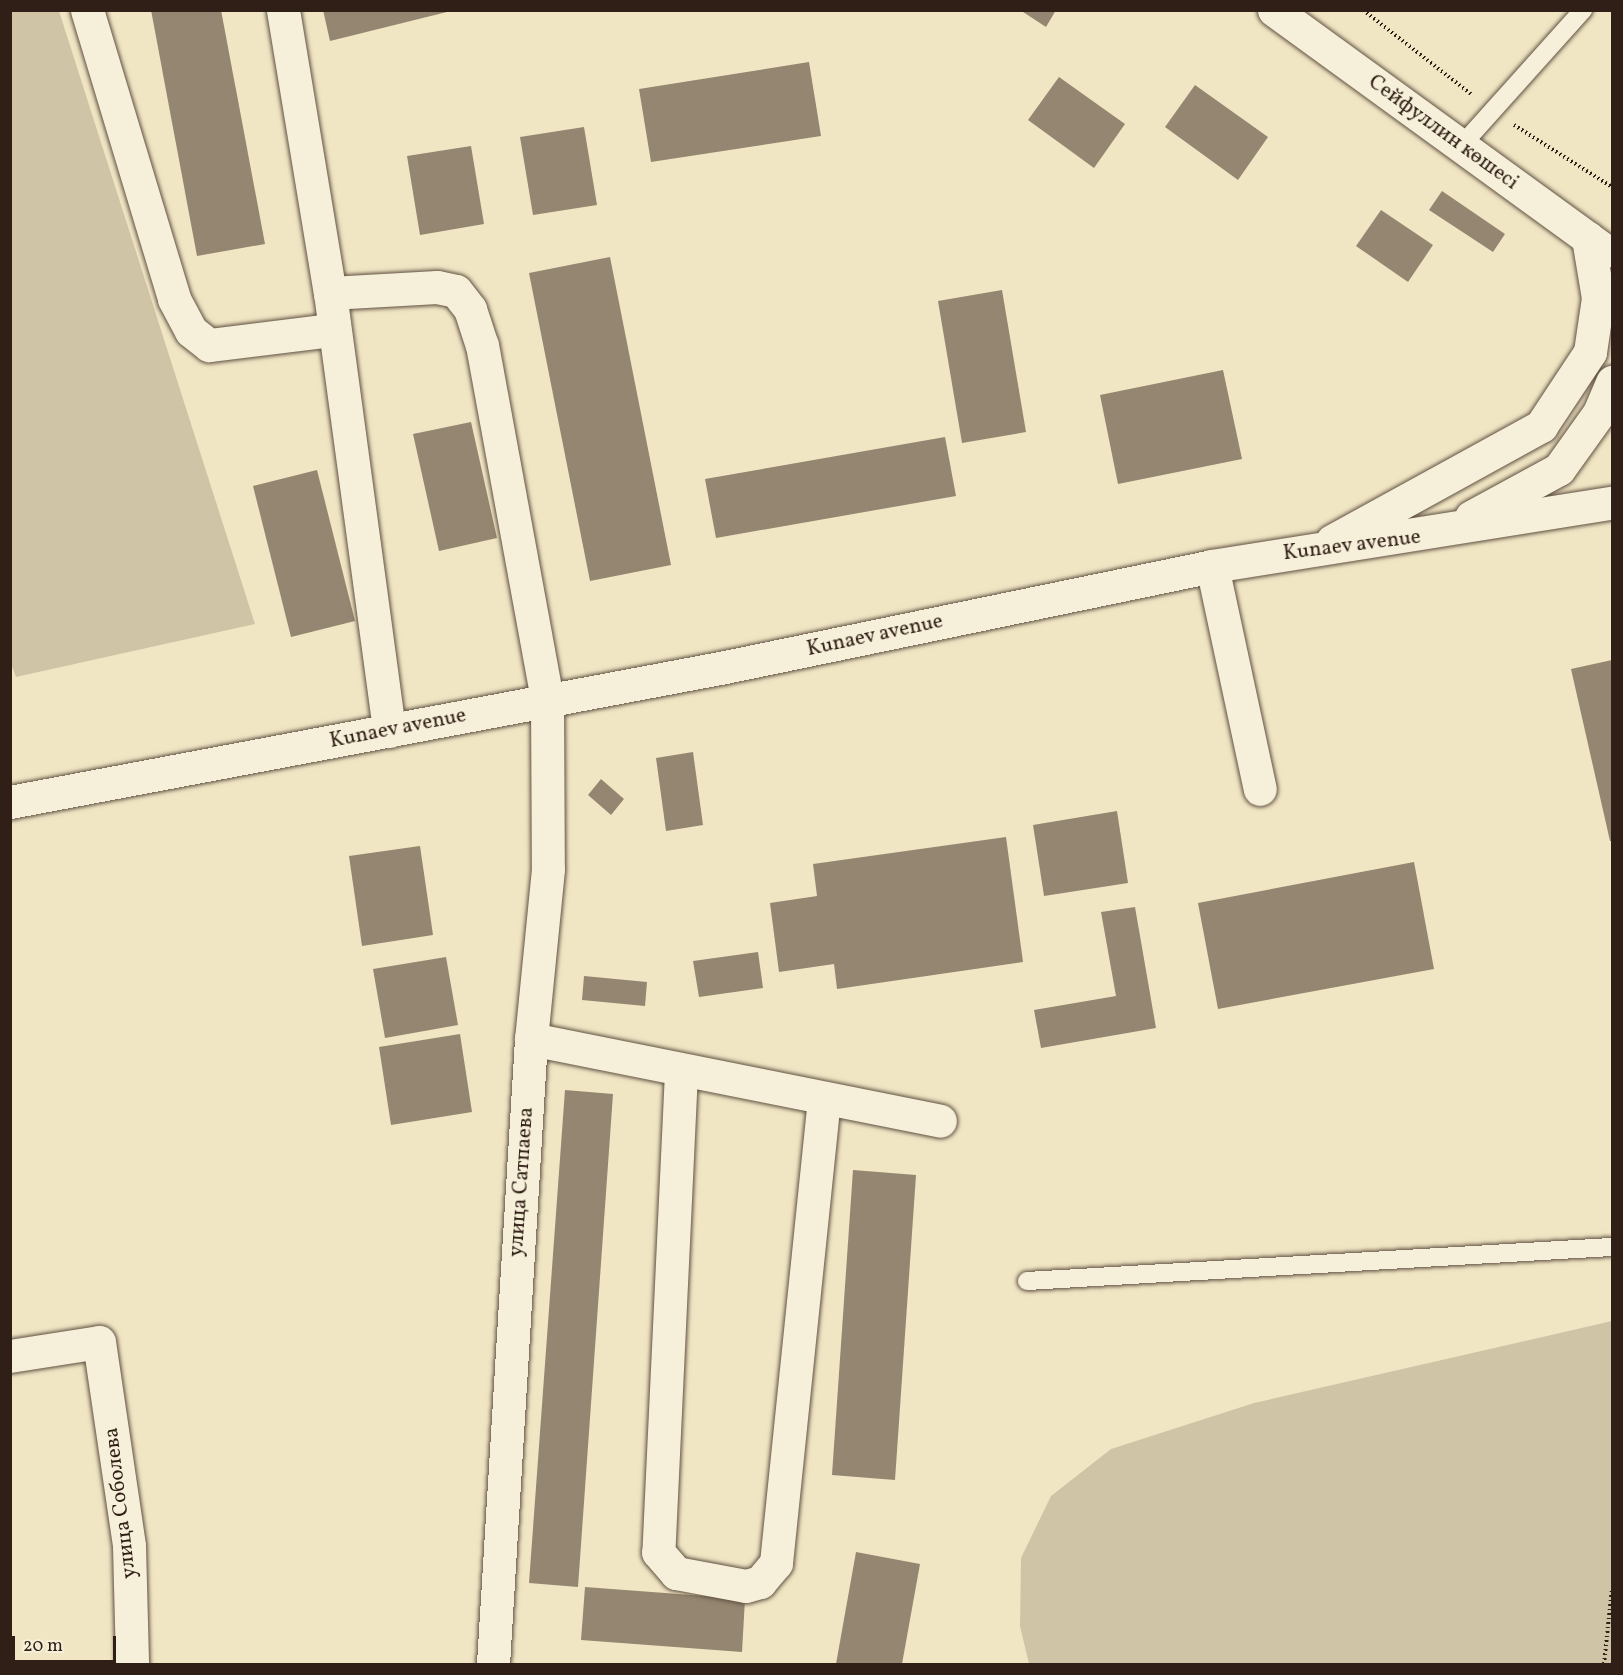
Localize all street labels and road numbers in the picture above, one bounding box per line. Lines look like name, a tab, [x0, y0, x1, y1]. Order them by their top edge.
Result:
street label: Сейфуллин көшесі	[1363, 70, 1523, 196]
street label: Kunaev avenue	[1281, 525, 1423, 567]
street label: Kunaev avenue	[804, 609, 946, 663]
street label: Kunaev avenue	[327, 703, 469, 755]
street label: улица Сатпаева	[504, 1106, 540, 1258]
street label: улица Соболева	[99, 1426, 143, 1580]

